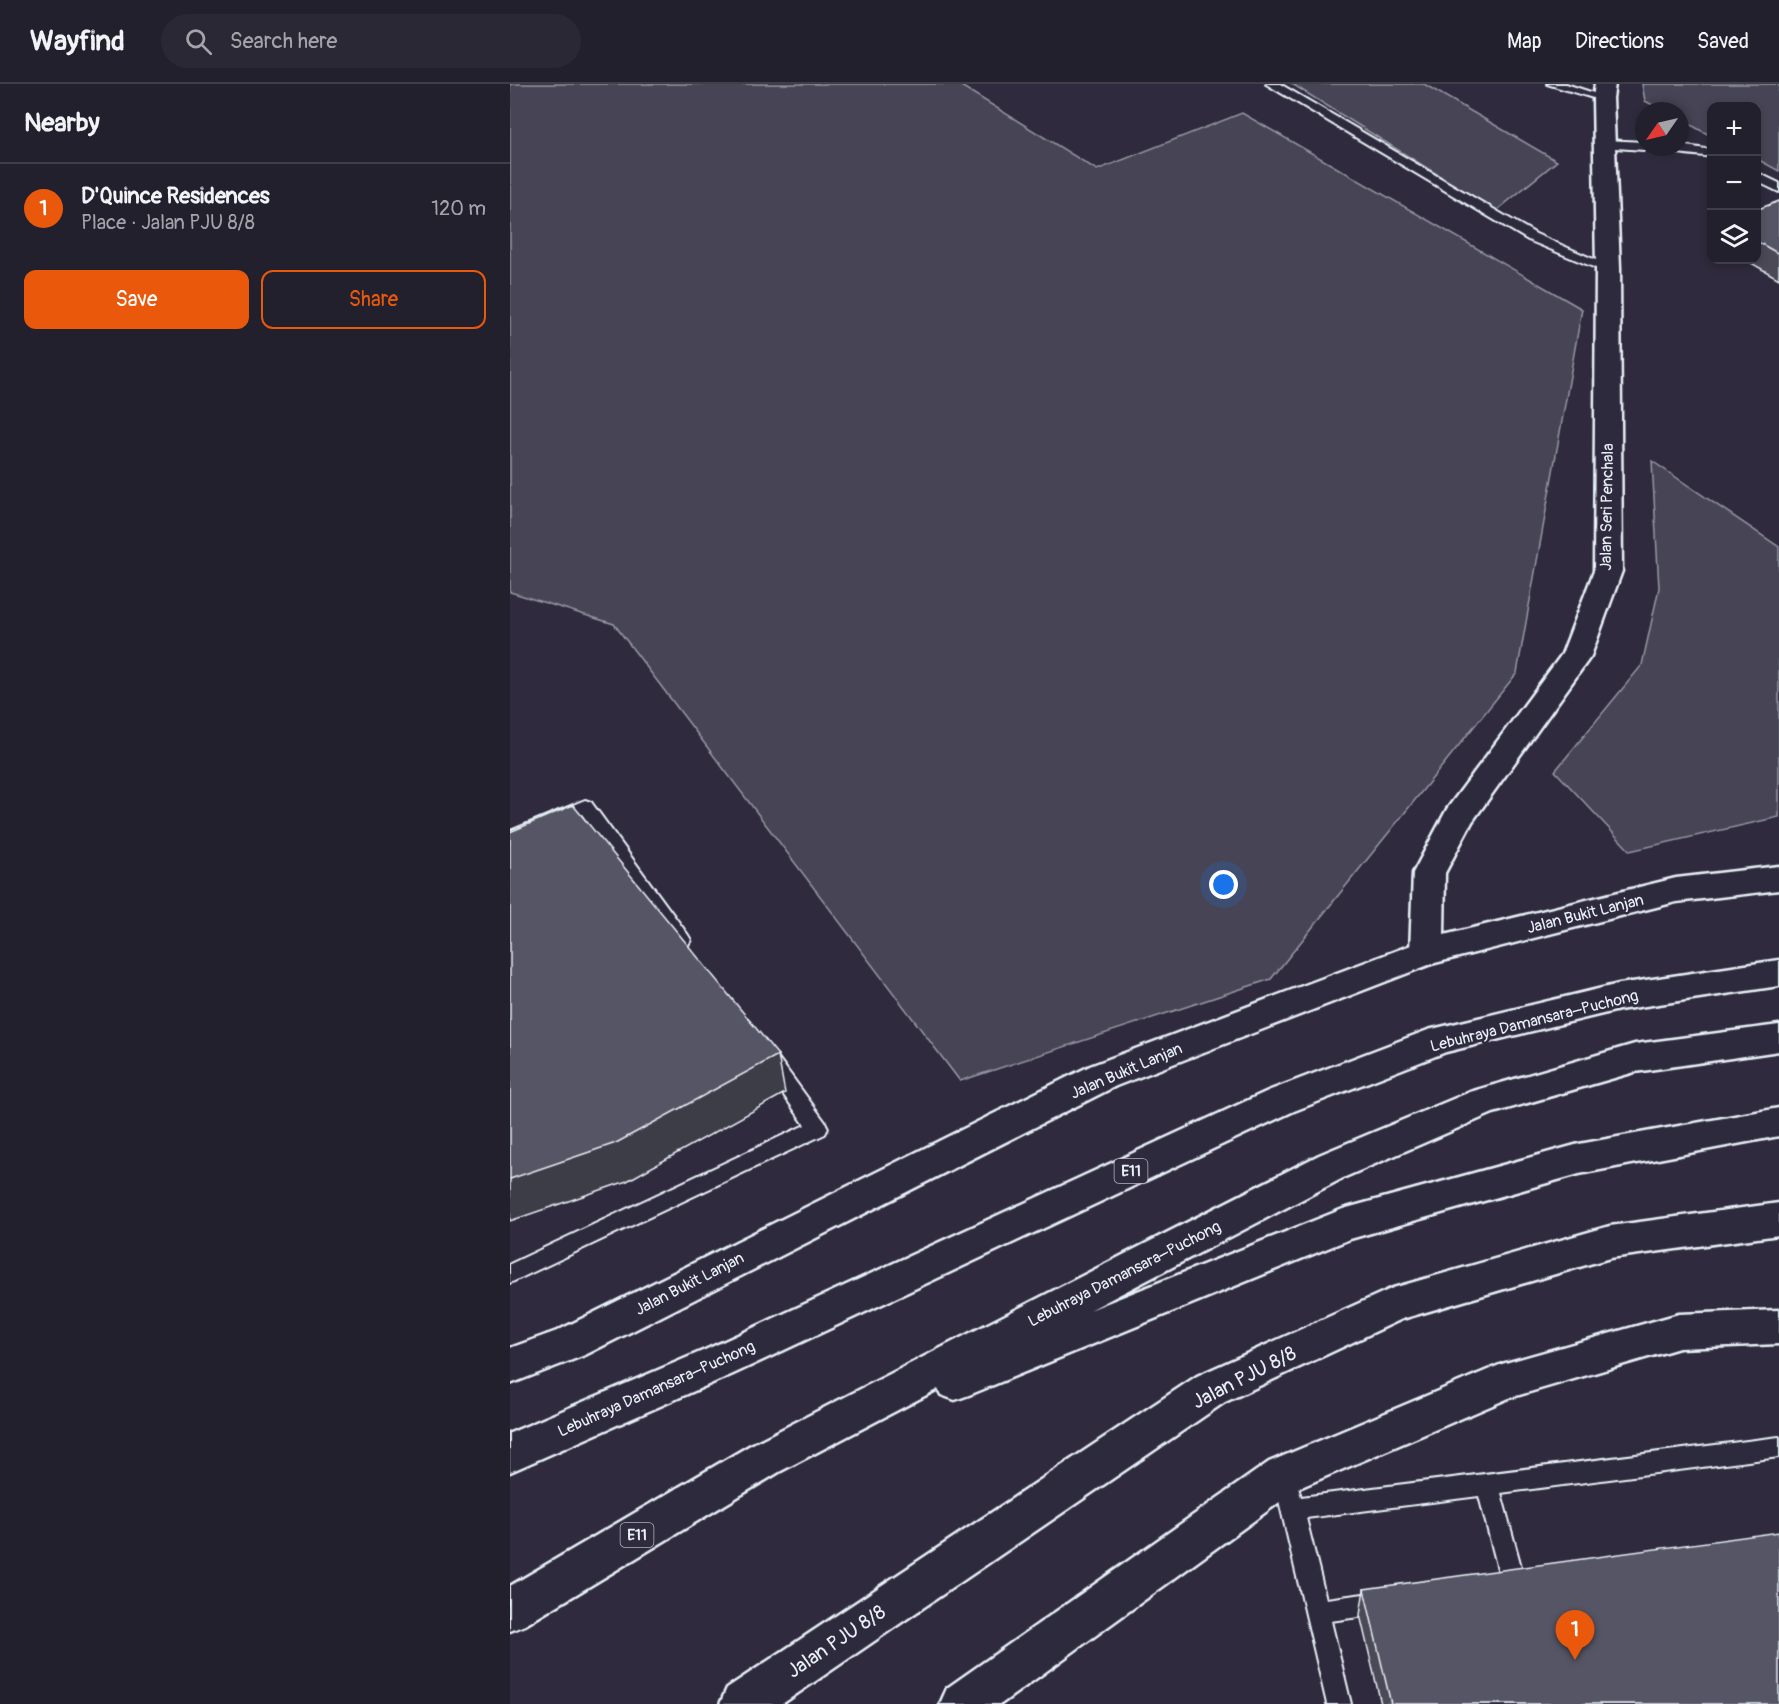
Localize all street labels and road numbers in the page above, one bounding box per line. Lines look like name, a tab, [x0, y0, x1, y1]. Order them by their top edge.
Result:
street label: Jalan Seri Penchala	[1596, 443, 1618, 571]
street label: Jalan Bukit Lanjan	[1525, 890, 1646, 938]
street label: Lebuhraya Damansara–Puchong	[1428, 985, 1640, 1057]
street label: Jalan Bukit Lanjan	[1067, 1038, 1185, 1104]
road number: E11	[1114, 1159, 1148, 1183]
street label: Lebuhraya Damansara–Puchong	[1025, 1216, 1224, 1331]
street label: Jalan Bukit Lanjan	[632, 1248, 747, 1320]
street label: Lebuhraya Damansara–Puchong	[555, 1336, 758, 1442]
street label: Jalan PJU 8/8	[1188, 1341, 1300, 1414]
road number: E11	[620, 1523, 654, 1547]
street label: Jalan PJU 8/8	[782, 1599, 890, 1684]

